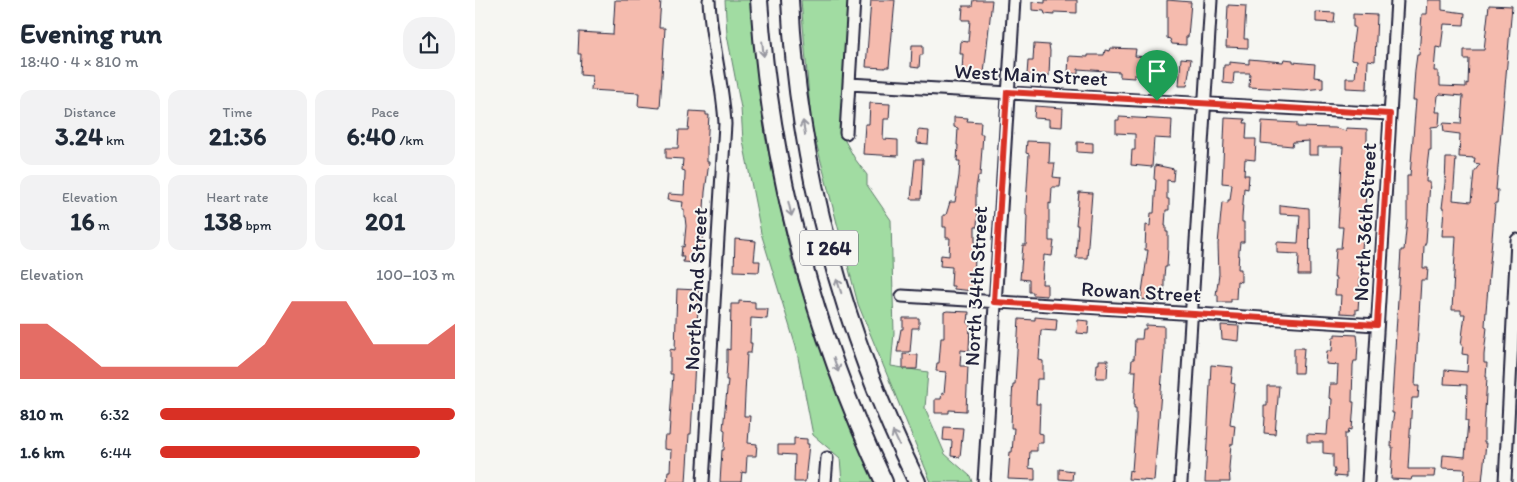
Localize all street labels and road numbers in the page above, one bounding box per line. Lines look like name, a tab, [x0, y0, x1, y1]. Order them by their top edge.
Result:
street label: West Main Street	[954, 58, 1109, 91]
street label: North 36th Street	[1348, 142, 1381, 302]
street label: North 34th Street	[959, 205, 992, 367]
street label: North 32nd Street	[679, 207, 712, 371]
road number: I 264	[800, 230, 858, 266]
street label: Rowan Street	[1081, 276, 1202, 307]

